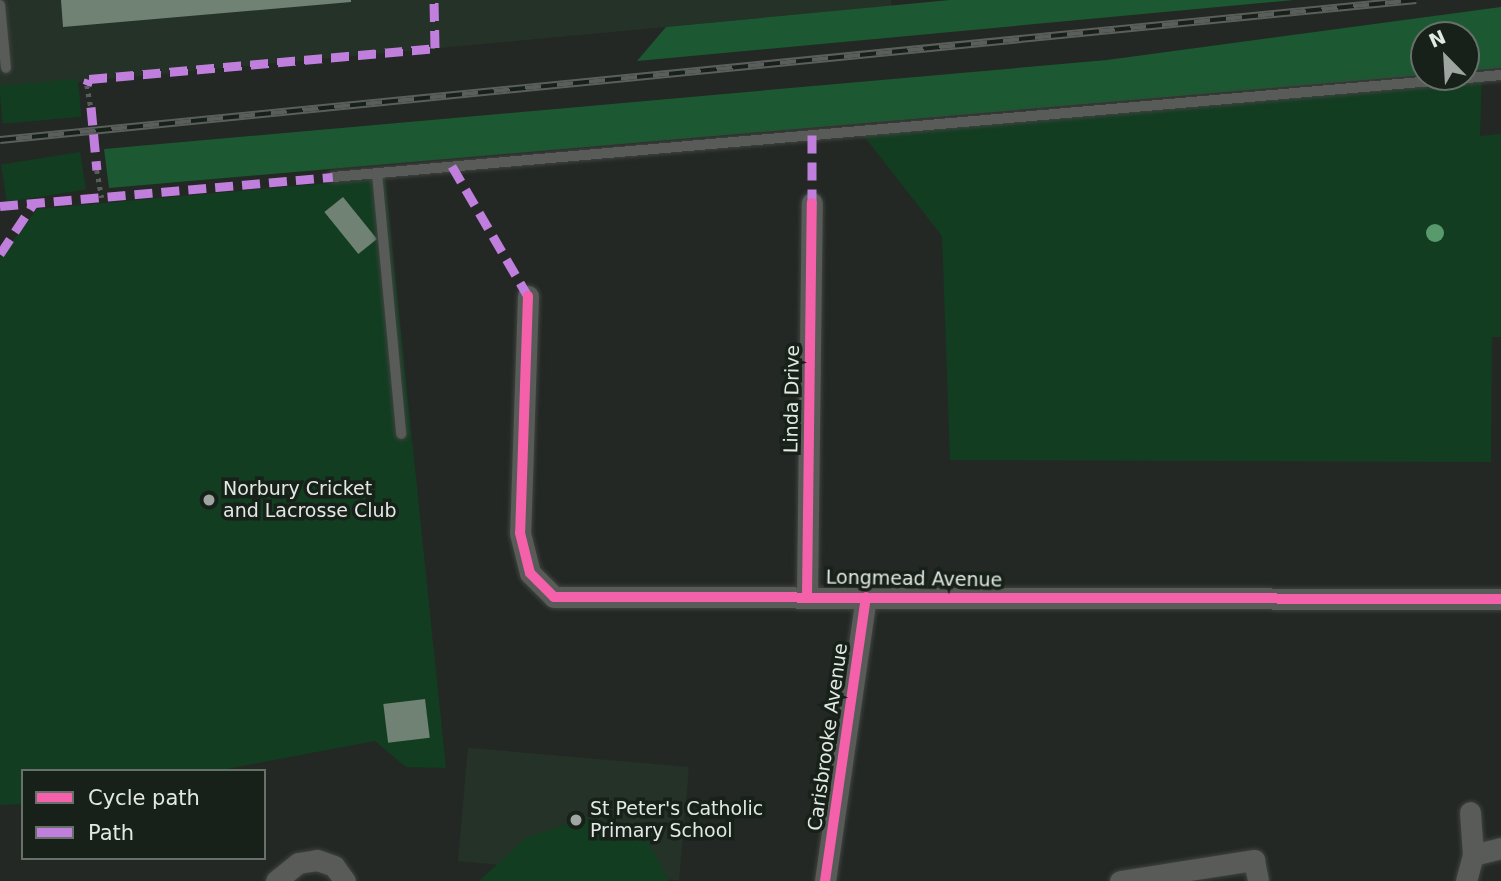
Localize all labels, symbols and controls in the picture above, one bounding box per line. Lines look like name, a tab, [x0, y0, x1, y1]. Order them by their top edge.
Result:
north arrow	[1410, 21, 1480, 91]
text: N	[1426, 25, 1449, 52]
street label: Linda Drive	[780, 345, 804, 453]
place label: Norbury Cricket and Lacrosse Club	[223, 478, 397, 522]
marker: Norbury Cricket and Lacrosse Club	[201, 492, 217, 508]
street label: Longmead Avenue	[826, 566, 1002, 592]
street label: Carisbrooke Avenue	[804, 642, 852, 832]
legend	[21, 769, 266, 860]
text: Cycle path	[88, 786, 200, 810]
place label: St Peter's Catholic Primary School	[590, 798, 763, 842]
marker: St Peter's Catholic Primary School	[568, 812, 584, 828]
text: Path	[88, 821, 134, 845]

